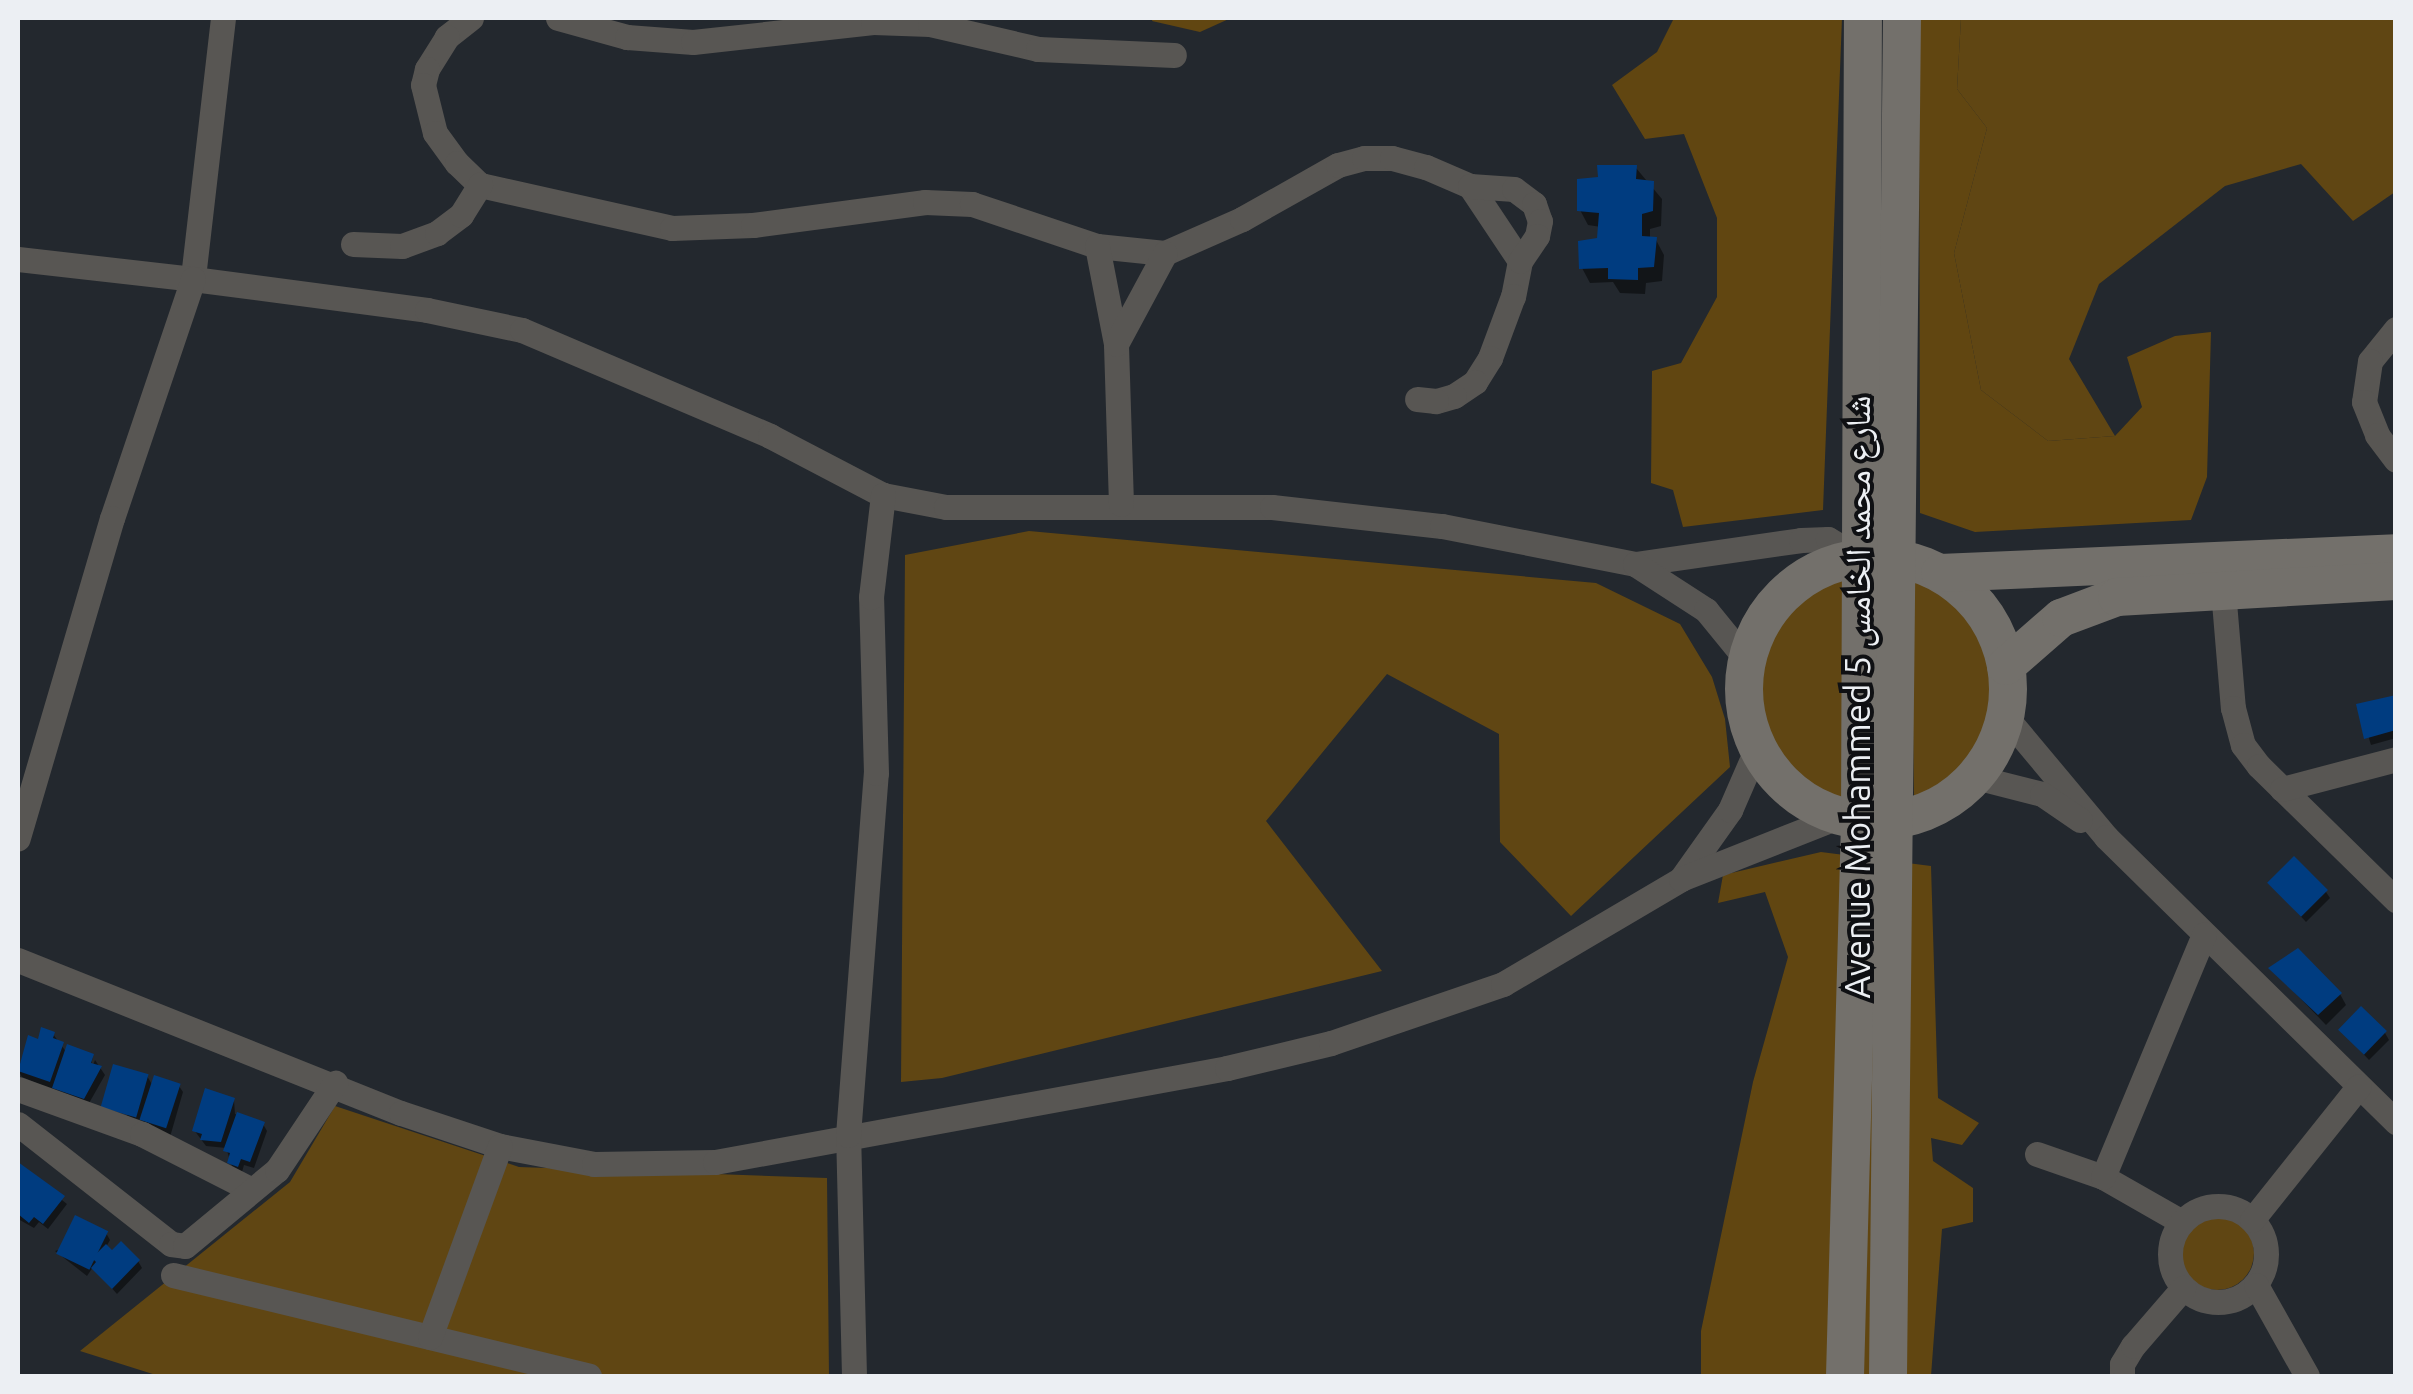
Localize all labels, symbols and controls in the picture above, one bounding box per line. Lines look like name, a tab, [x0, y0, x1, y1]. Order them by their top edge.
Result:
street label: Avenue Mohammed 5 شارع محمد الخامس	[1836, 395, 1878, 999]

